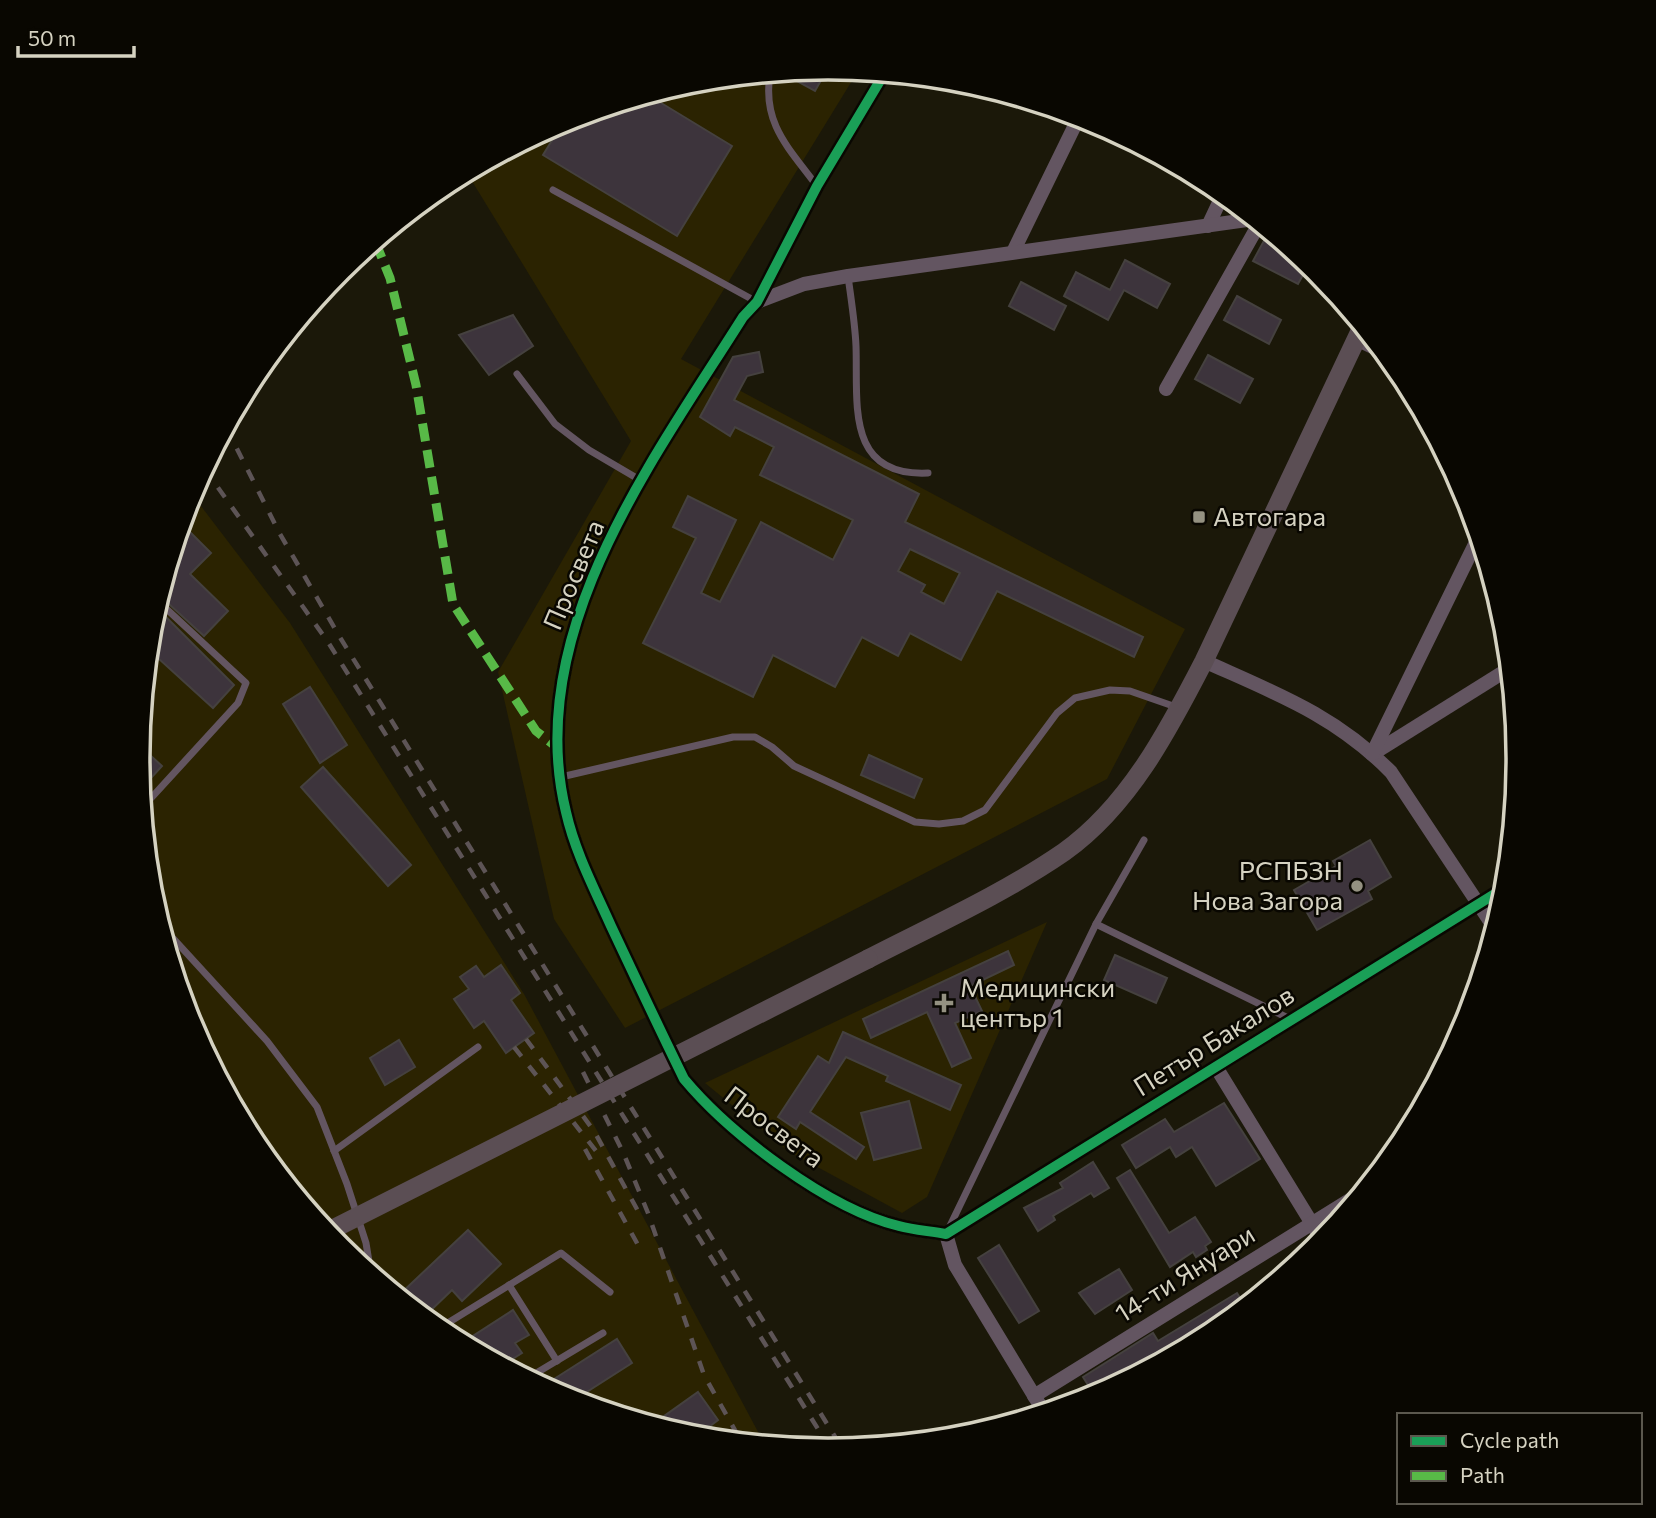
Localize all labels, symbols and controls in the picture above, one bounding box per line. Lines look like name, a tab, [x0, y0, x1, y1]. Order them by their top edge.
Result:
scale bar	[18, 14, 133, 58]
text: 50 m	[28, 25, 76, 50]
place label: Автогара	[1213, 500, 1326, 531]
marker: Автогара	[1191, 509, 1207, 525]
street label: Просвета	[536, 515, 610, 634]
place label: РСПБЗН Нова Загора	[1192, 854, 1343, 915]
marker: РСПБЗН Нова Загора	[1349, 878, 1365, 894]
place label: Медицински център 1	[960, 971, 1115, 1032]
street label: Петър Бакалов	[1127, 978, 1299, 1101]
marker: Медицински център 1	[934, 993, 954, 1013]
street label: Просвета	[719, 1078, 831, 1173]
street label: 14-ти Януари	[1109, 1218, 1260, 1328]
legend	[1397, 1413, 1642, 1504]
text: Cycle path	[1460, 1427, 1559, 1452]
text: Path	[1460, 1462, 1505, 1487]

